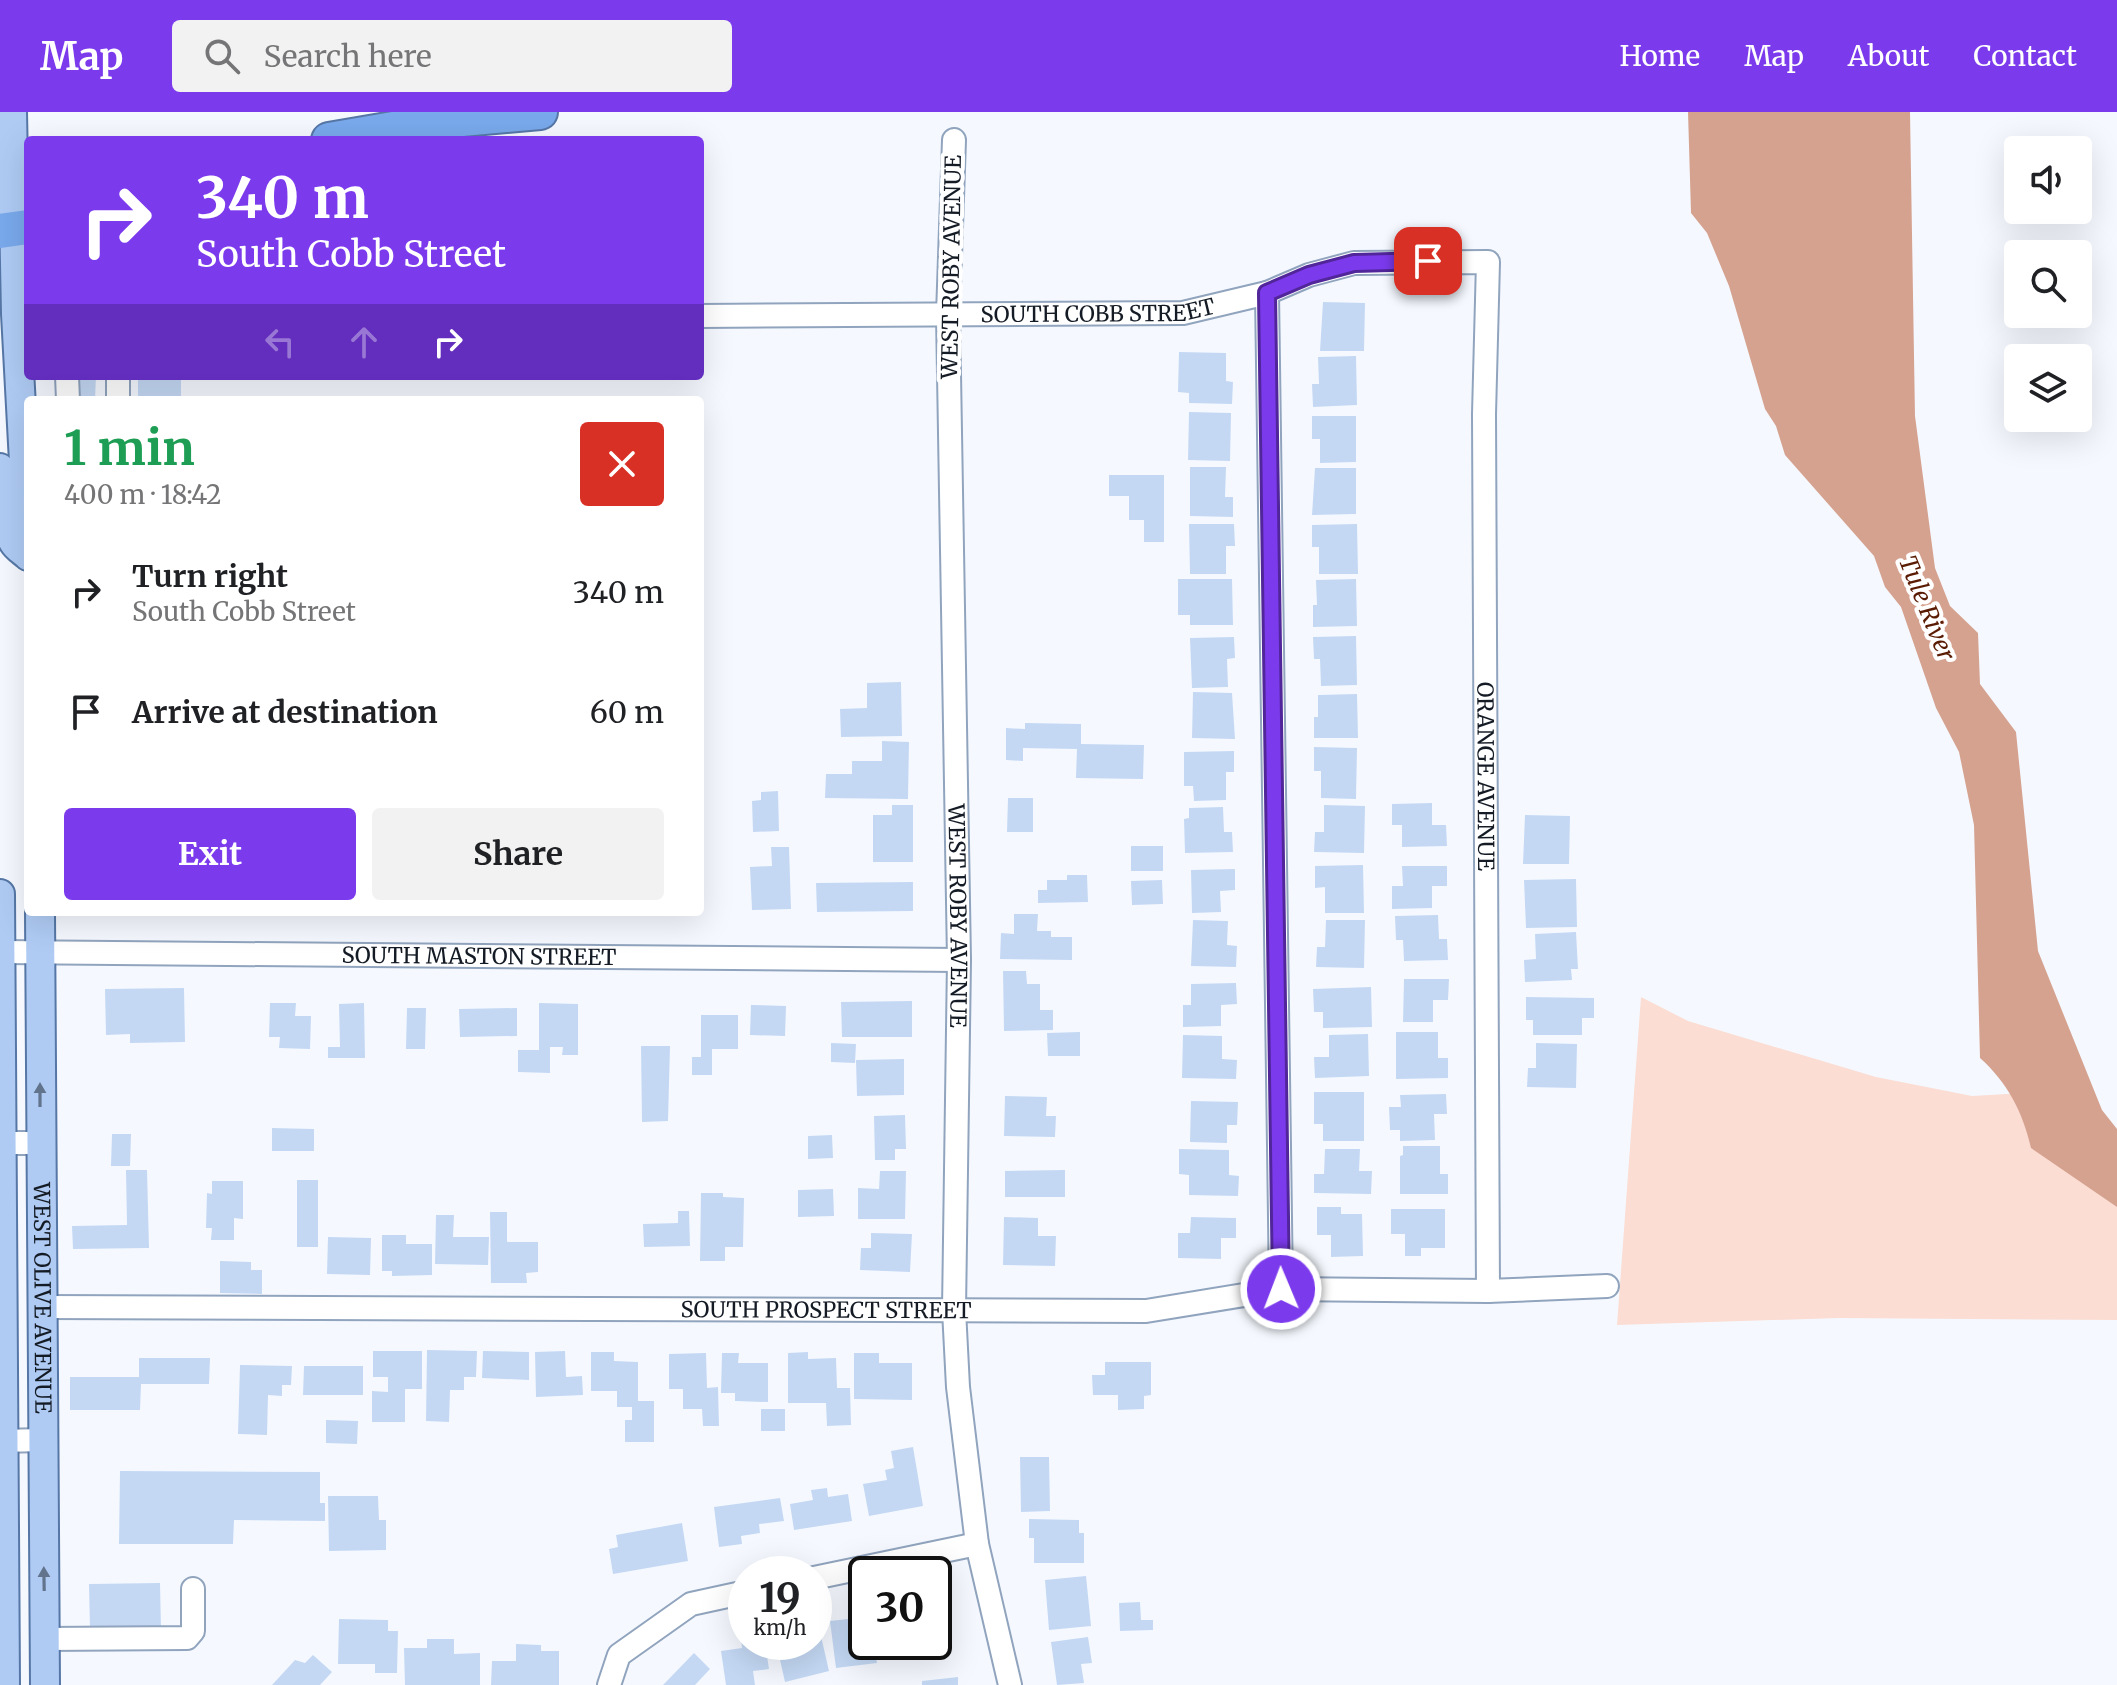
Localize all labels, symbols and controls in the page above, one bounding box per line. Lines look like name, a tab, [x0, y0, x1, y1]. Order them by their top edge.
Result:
search box	[172, 20, 732, 92]
text: Map	[40, 33, 124, 80]
icon: search	[200, 34, 244, 78]
text: Search here	[264, 37, 432, 75]
text: Home	[1619, 38, 1700, 74]
text: Map	[1744, 38, 1804, 74]
text: About	[1848, 38, 1929, 74]
text: Contact	[1973, 38, 2077, 74]
map controls	[2004, 136, 2092, 432]
button: sound	[2004, 136, 2092, 224]
street label: WEST ROBY AVENUE	[935, 155, 967, 380]
text: 340 m	[196, 163, 369, 233]
icon: right	[64, 168, 168, 272]
pin	[1394, 227, 1462, 295]
text: South Cobb Street	[196, 232, 506, 277]
icon: arrive	[1406, 239, 1450, 283]
button: search	[2004, 240, 2092, 328]
street label: SOUTH COBB STREET	[980, 292, 1218, 328]
icon: left	[258, 320, 302, 364]
icon: ahead	[342, 320, 386, 364]
icon: right	[426, 320, 470, 364]
button: layers	[2004, 344, 2092, 432]
text: 1 min	[64, 418, 195, 478]
button: close	[580, 422, 664, 506]
text: 400 m · 18:42	[64, 478, 222, 511]
water label: Tule River	[1892, 551, 1963, 666]
text: Turn right	[132, 557, 288, 595]
icon: right	[64, 570, 108, 614]
text: 340 m	[573, 573, 664, 611]
text: South Cobb Street	[132, 595, 356, 628]
street label: ORANGE AVENUE	[1471, 682, 1500, 871]
icon: arrive	[64, 690, 108, 734]
text: Arrive at destination	[132, 693, 438, 731]
text: 60 m	[590, 693, 664, 731]
street label: WEST ROBY AVENUE	[942, 803, 973, 1028]
button: Exit	[64, 808, 356, 900]
button: Share	[372, 808, 664, 900]
street label: SOUTH MASTON STREET	[341, 941, 616, 971]
one-way arrow	[34, 1082, 46, 1107]
street label: WEST OLIVE AVENUE	[28, 1181, 57, 1414]
position arrow	[1239, 1247, 1323, 1331]
street label: SOUTH PROSPECT STREET	[680, 1295, 972, 1324]
speed limit sign: 30	[848, 1556, 952, 1660]
one-way arrow	[38, 1566, 50, 1591]
text: 19	[759, 1573, 801, 1623]
text: km/h	[754, 1615, 806, 1640]

